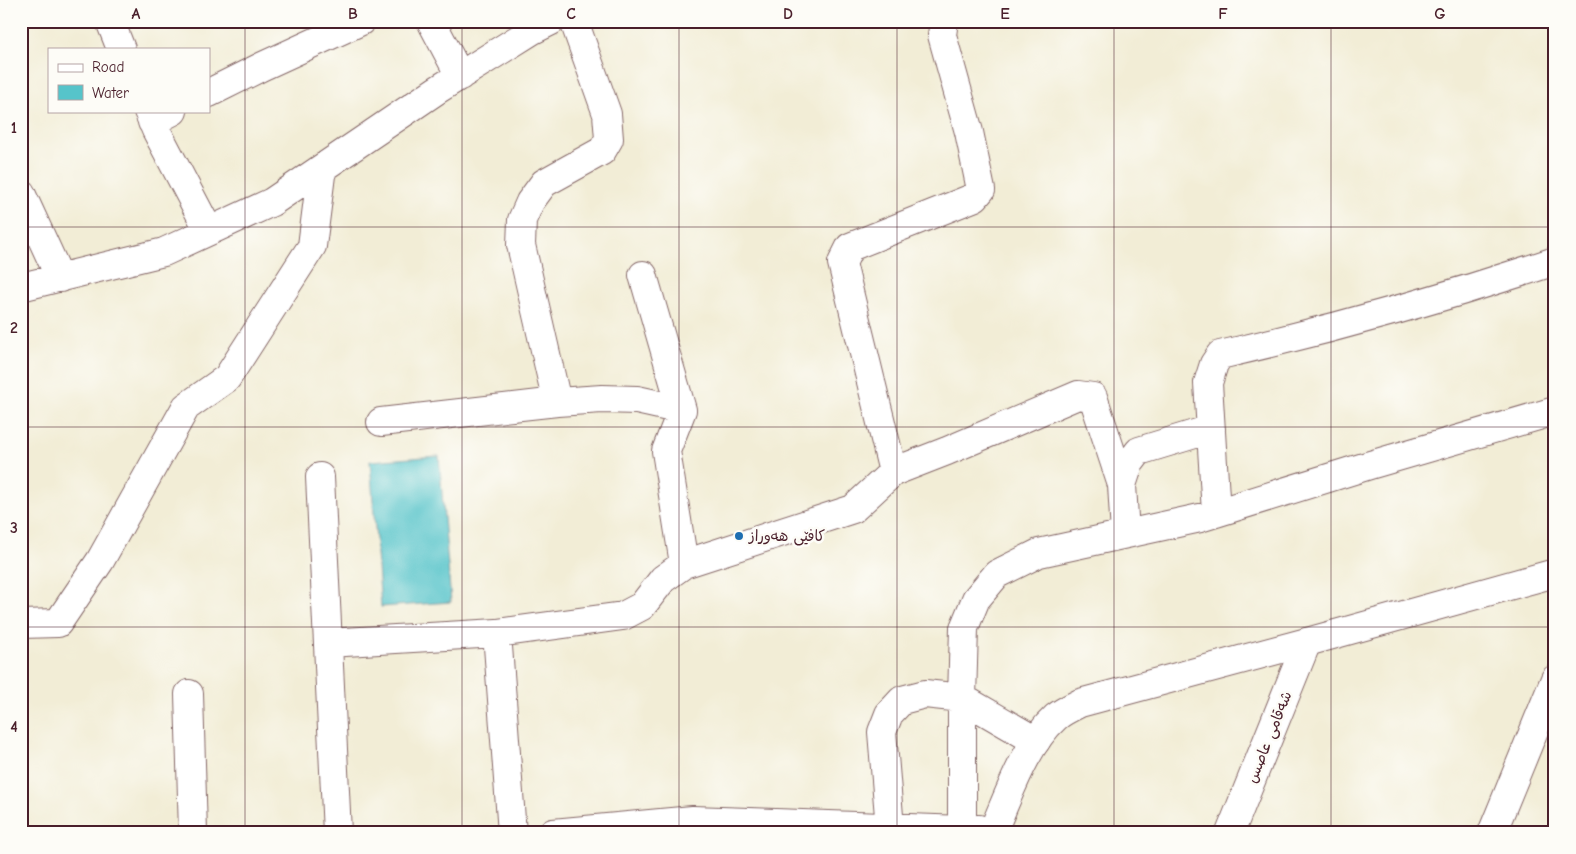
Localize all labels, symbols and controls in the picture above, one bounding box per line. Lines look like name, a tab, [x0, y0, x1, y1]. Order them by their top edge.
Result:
text: A	[132, 5, 141, 23]
text: B	[348, 5, 358, 23]
text: C	[566, 5, 576, 23]
text: D	[783, 5, 793, 23]
text: E	[1000, 5, 1010, 23]
text: F	[1218, 5, 1228, 23]
text: G	[1434, 5, 1446, 23]
legend	[48, 48, 210, 112]
text: Road	[92, 58, 124, 76]
text: Water	[92, 84, 129, 102]
text: 1	[11, 119, 17, 137]
text: 2	[10, 319, 18, 337]
text: 3	[10, 519, 18, 537]
place label: کافێی هەوراز	[748, 527, 825, 546]
marker: کافێی هەوراز	[733, 530, 745, 542]
street label: شه‌قامی عاصس	[1242, 689, 1297, 786]
text: 4	[10, 718, 18, 736]

